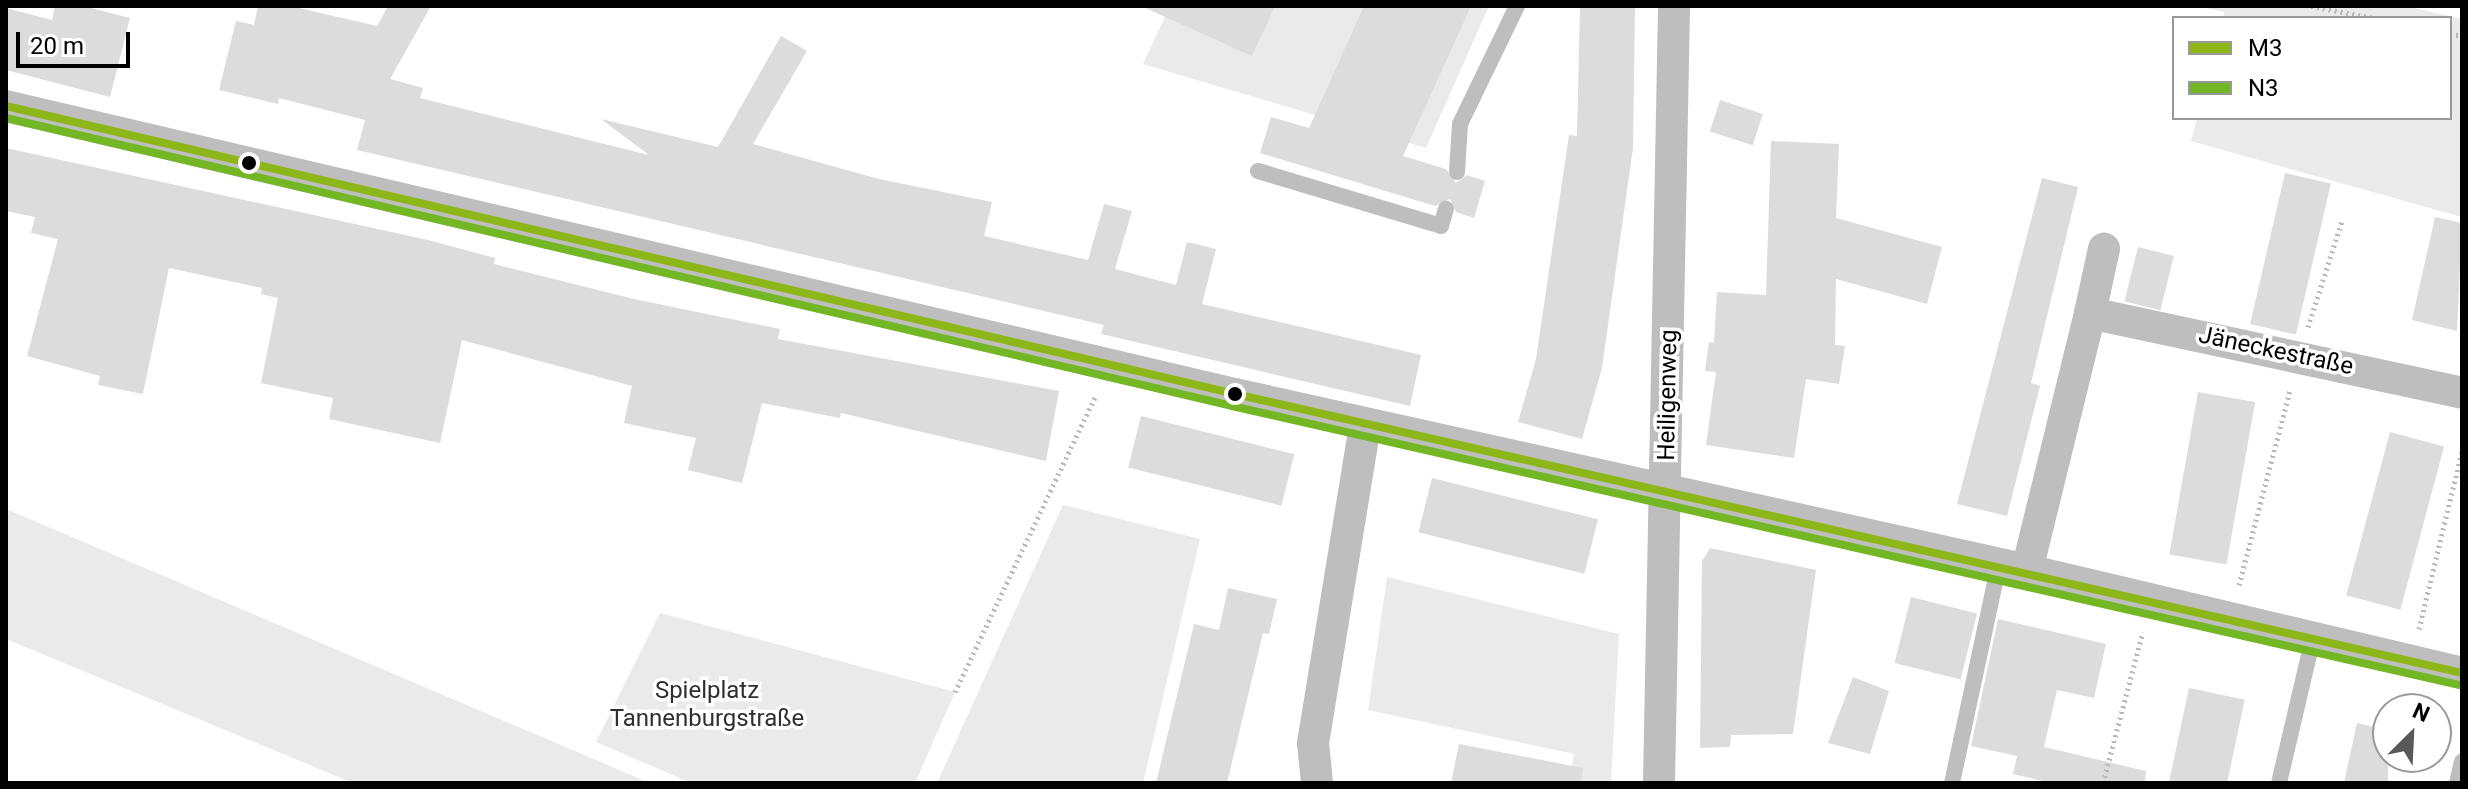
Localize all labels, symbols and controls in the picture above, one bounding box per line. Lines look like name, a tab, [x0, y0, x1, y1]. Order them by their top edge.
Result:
scale bar	[20, 16, 134, 66]
legend	[2172, 16, 2452, 120]
text: 20 m	[30, 32, 84, 60]
text: M3	[2248, 34, 2282, 62]
text: N3	[2248, 74, 2279, 102]
unlabelled marker	[241, 155, 257, 171]
street label: Jäneckestraße	[2196, 321, 2356, 381]
street label: Heiligenweg	[1652, 329, 1684, 461]
unlabelled marker	[1227, 386, 1243, 402]
park label: Spielplatz Tannenburgstraße	[610, 677, 804, 733]
north arrow	[2372, 693, 2452, 773]
text: N	[2409, 698, 2433, 727]

